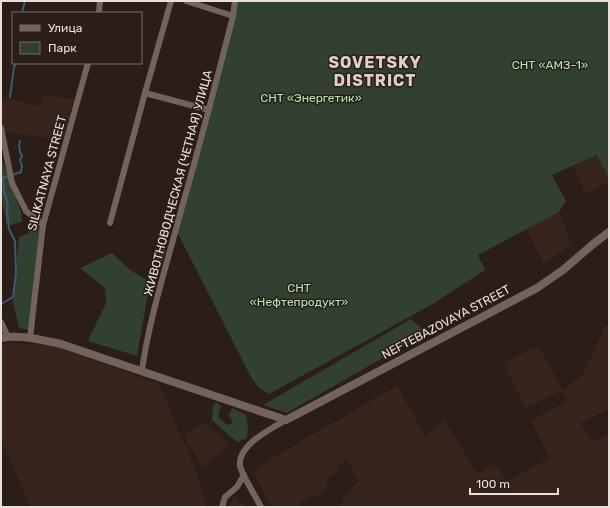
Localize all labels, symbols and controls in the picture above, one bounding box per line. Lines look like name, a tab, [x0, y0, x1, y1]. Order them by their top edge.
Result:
legend	[12, 12, 142, 64]
text: Улица	[48, 21, 82, 35]
text: Парк	[48, 41, 77, 55]
district label: SOVETSKY DISTRICT	[328, 53, 422, 90]
park label: СНТ «АМЗ-1»	[512, 58, 588, 72]
street label: ЖИВОТНОВОДЧЕСКАЯ (ЧЕТНАЯ) УЛИЦА	[141, 69, 215, 297]
park label: СНТ «Энергетик»	[260, 91, 362, 105]
street label: SILIKATNAYA STREET	[25, 114, 69, 232]
park label: СНТ «Нефтепродукт»	[250, 281, 348, 309]
street label: NEFTEBAZOVAYA STREET	[379, 282, 513, 362]
scale bar	[470, 470, 558, 496]
text: 100 m	[476, 477, 510, 491]

